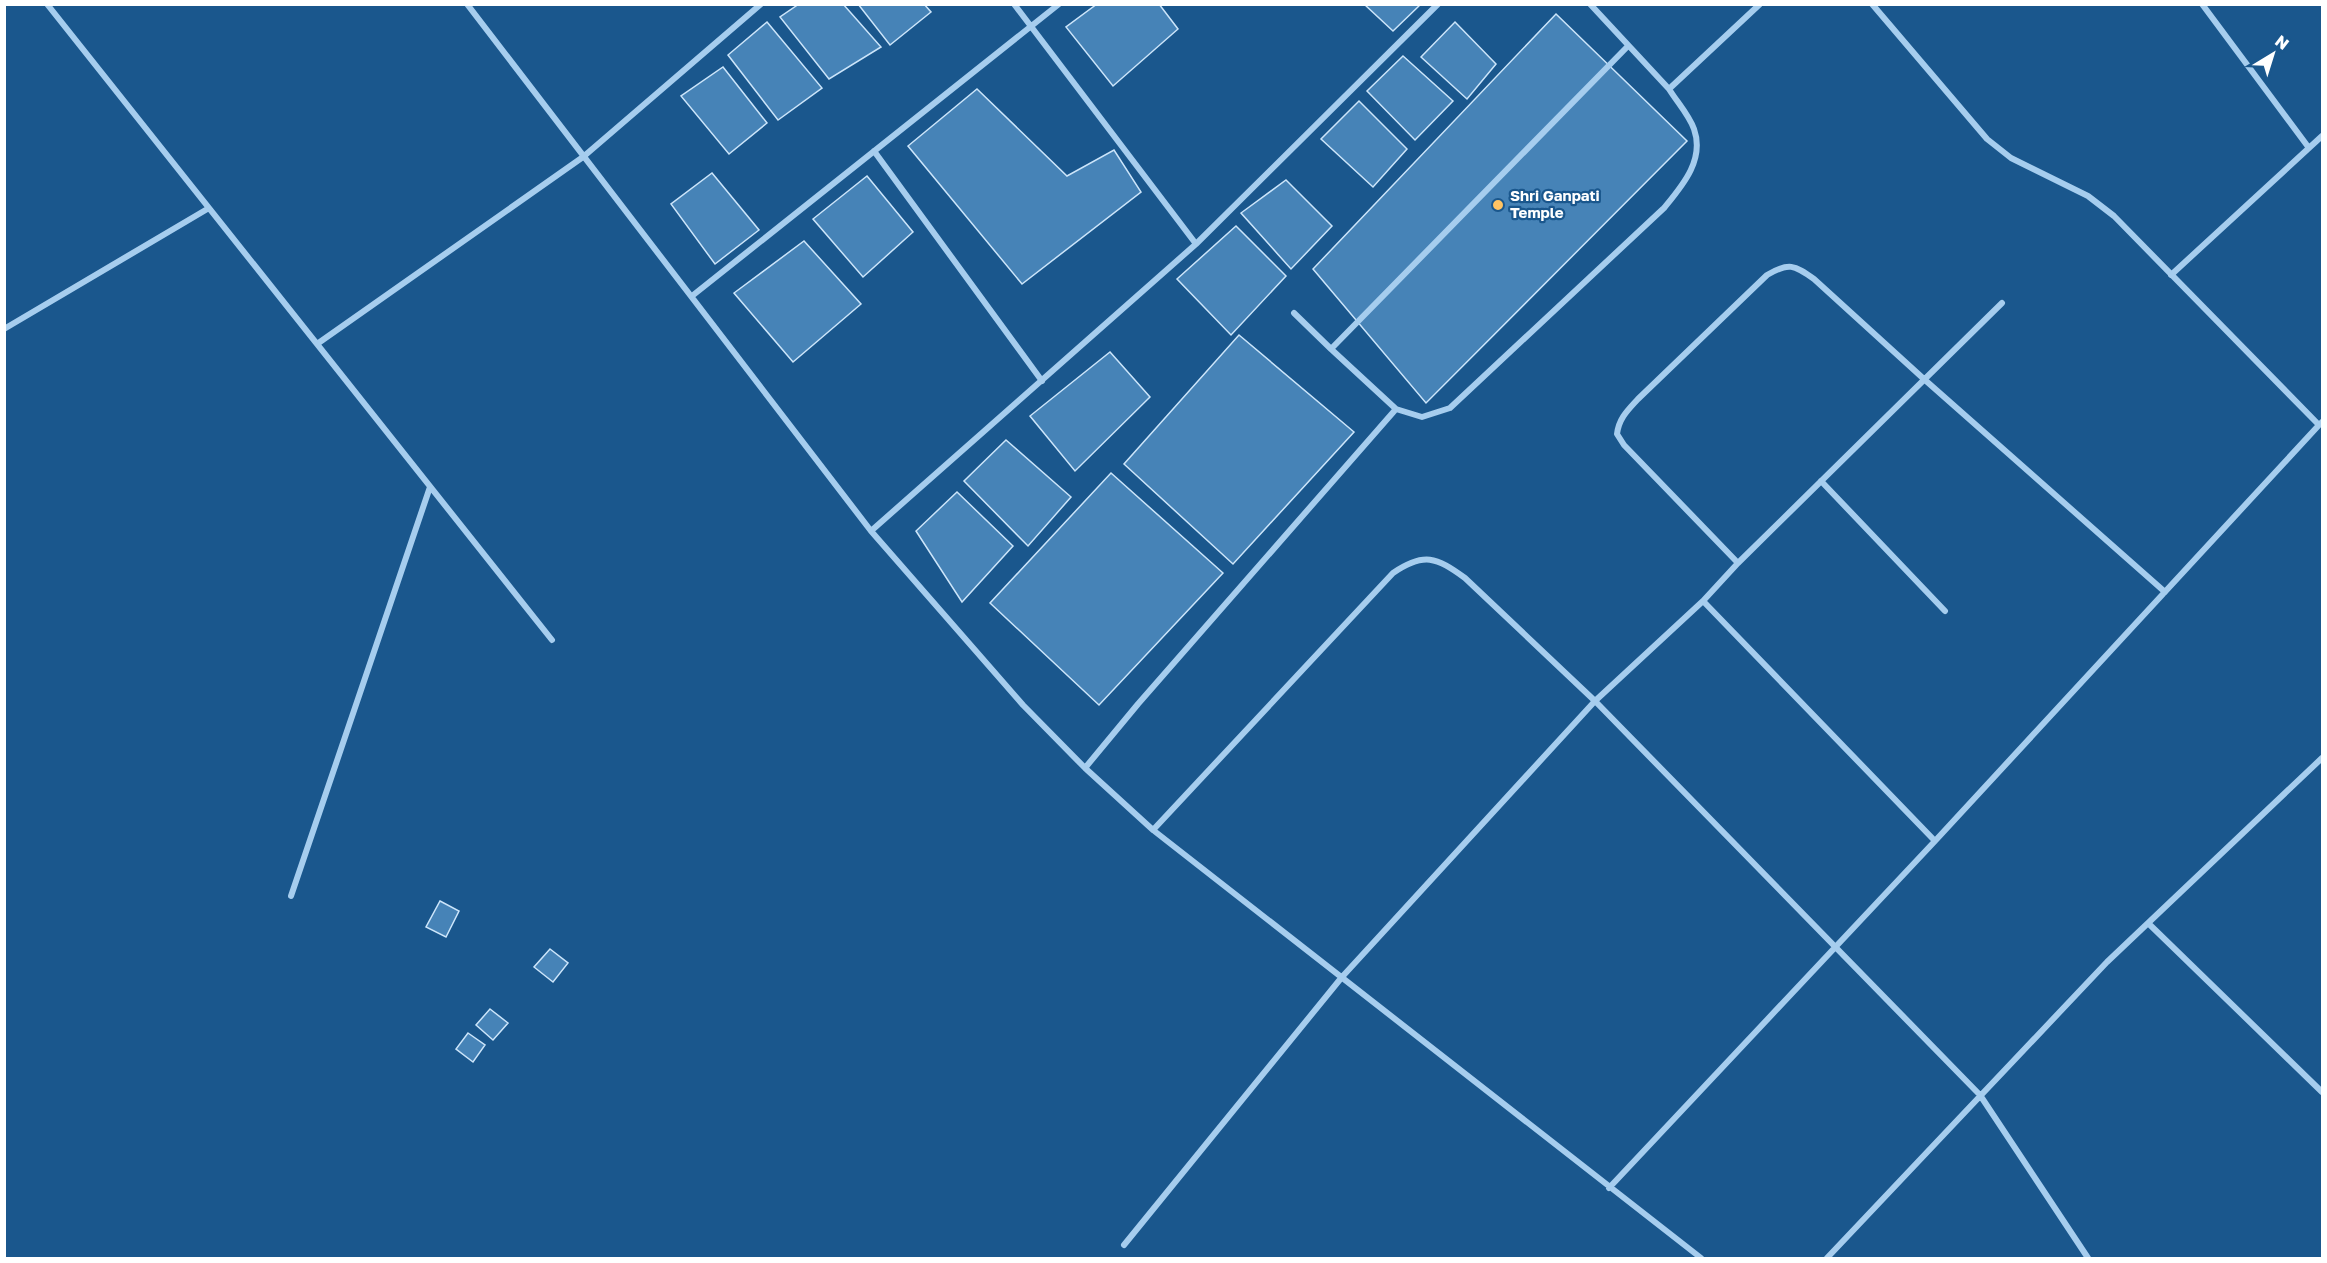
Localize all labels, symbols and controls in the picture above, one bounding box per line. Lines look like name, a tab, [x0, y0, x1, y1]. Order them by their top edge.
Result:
north arrow	[2243, 24, 2303, 84]
text: N	[2271, 31, 2293, 54]
place label: Shri Ganpati Temple	[1510, 186, 1600, 221]
marker: Shri Ganpati Temple	[1491, 198, 1505, 212]

